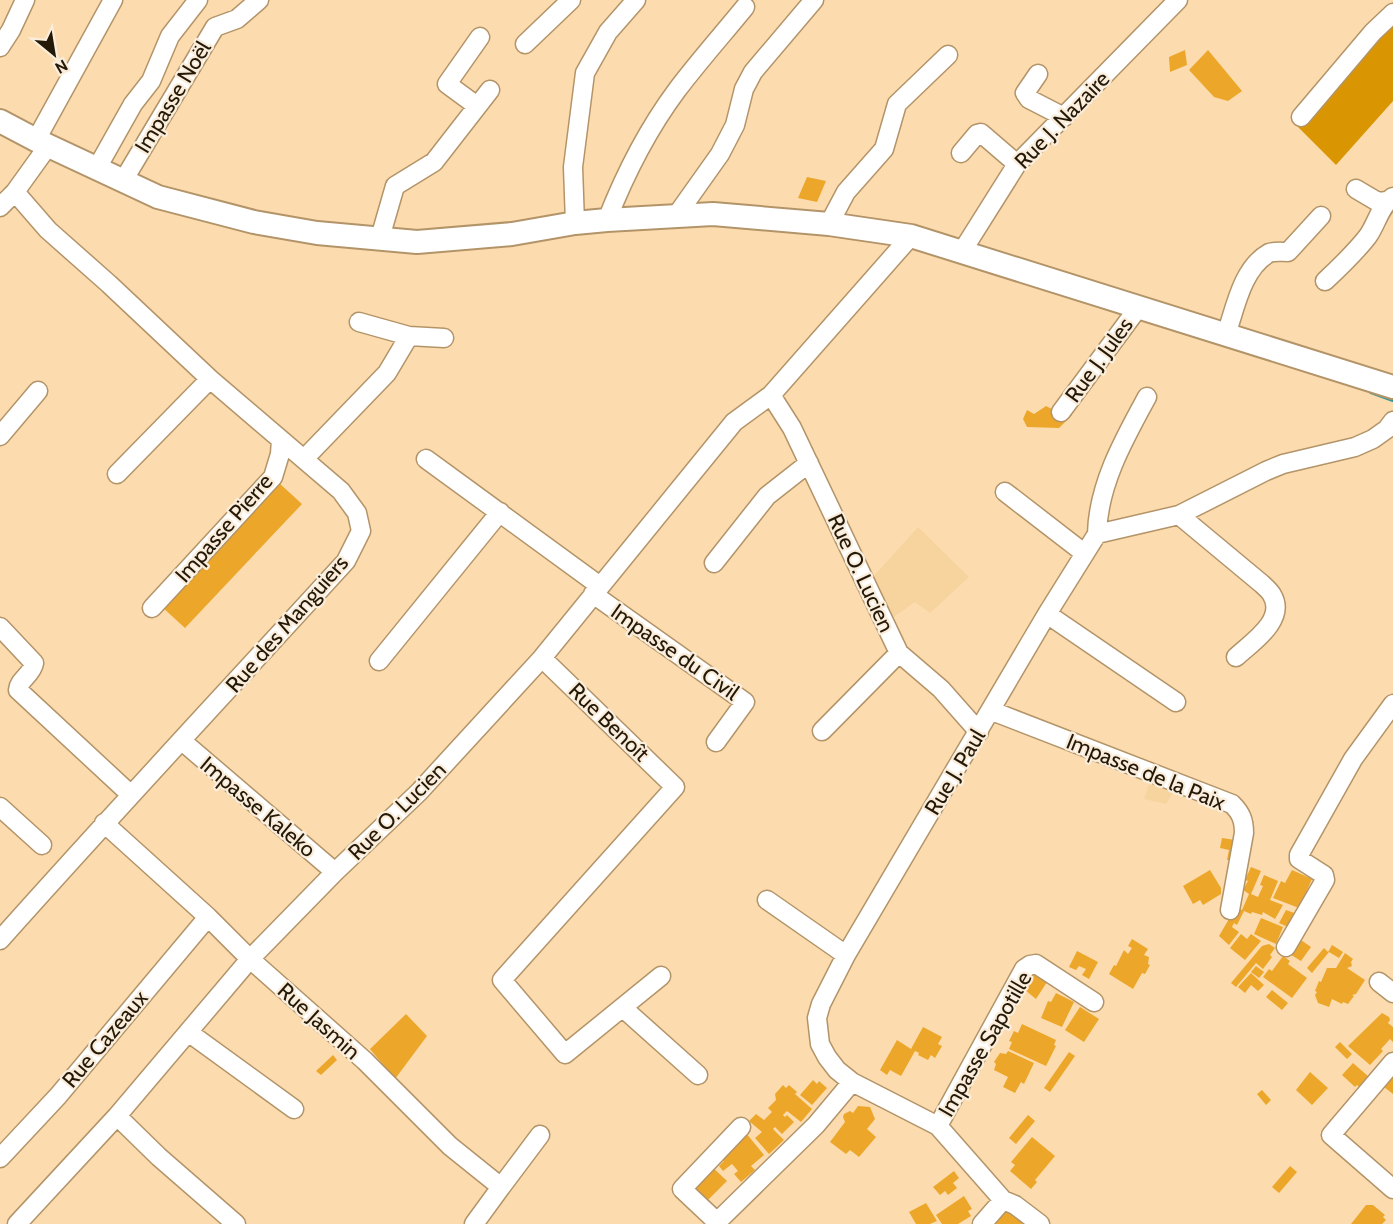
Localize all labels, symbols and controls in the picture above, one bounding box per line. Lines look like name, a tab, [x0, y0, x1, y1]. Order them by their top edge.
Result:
north arrow	[24, 24, 84, 84]
street label: Impasse Noël	[129, 35, 217, 158]
text: N	[52, 56, 71, 78]
street label: Rue J. Nazaire	[1009, 66, 1115, 174]
street label: Rue J. Jules	[1059, 312, 1139, 408]
street label: Impasse Pierre	[169, 468, 279, 588]
street label: Rue O. Lucien	[822, 510, 900, 636]
street label: Rue des Manguiers	[220, 550, 354, 698]
street label: Impasse du Civil	[606, 598, 745, 707]
street label: Rue Benoît	[563, 677, 655, 767]
street label: Rue J. Paul	[919, 723, 992, 820]
street label: Impasse de la Paix	[1063, 728, 1230, 816]
street label: Impasse Kaleko	[195, 751, 321, 863]
street label: Rue O. Lucien	[342, 756, 452, 866]
street label: Impasse Sapotille	[933, 967, 1037, 1121]
street label: Rue Jasmin	[272, 977, 366, 1065]
street label: Rue Cazeaux	[56, 984, 154, 1093]

